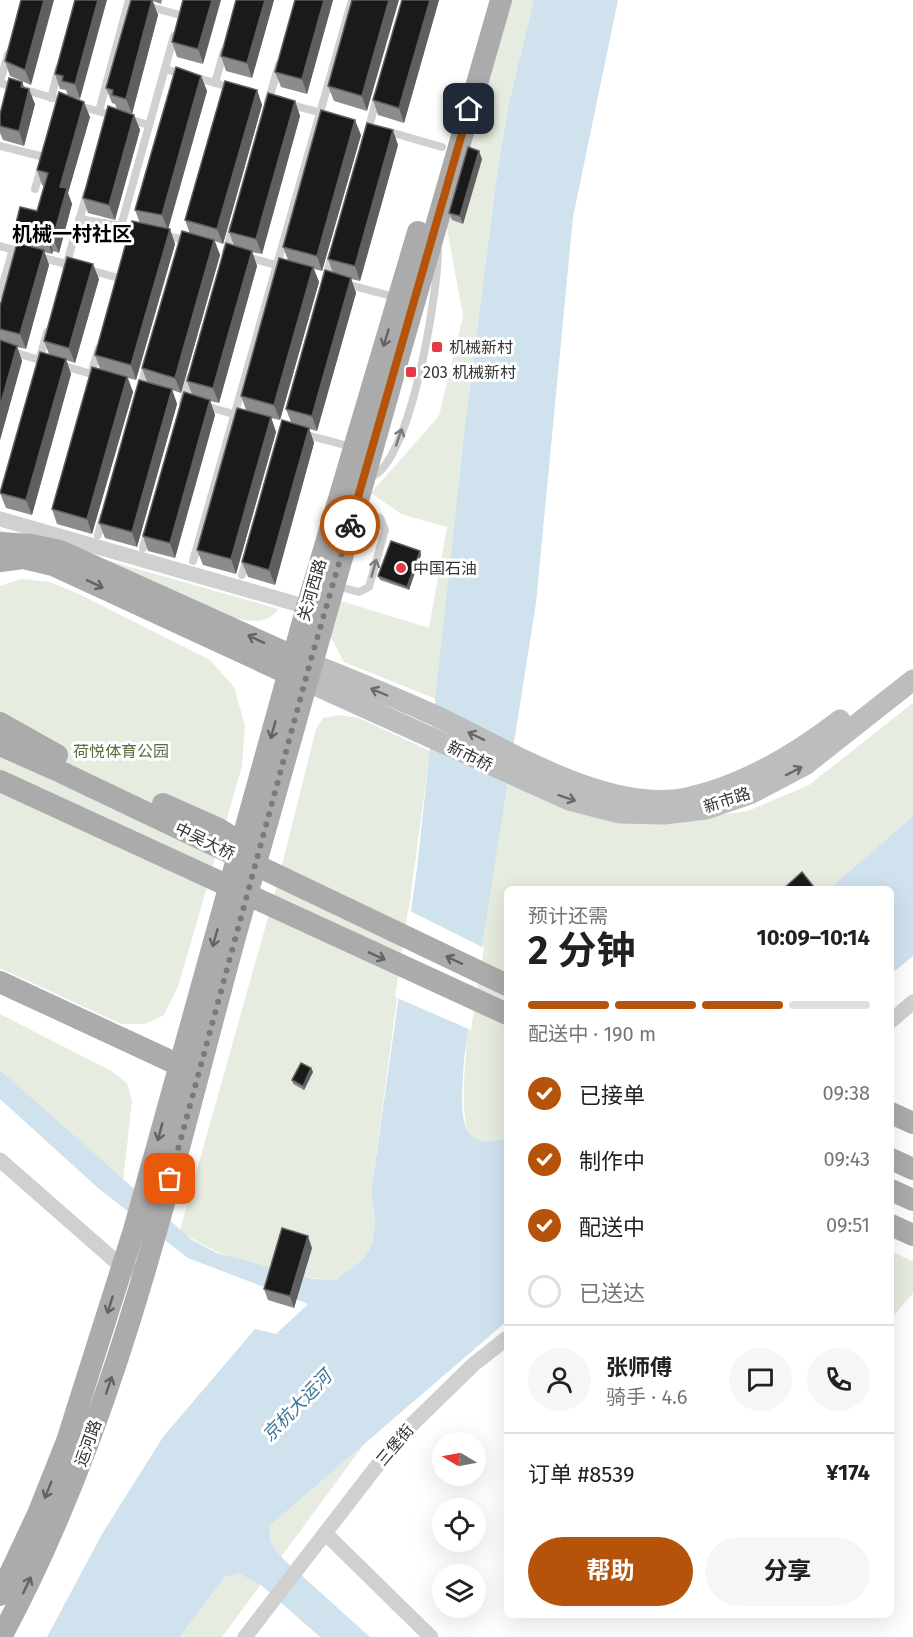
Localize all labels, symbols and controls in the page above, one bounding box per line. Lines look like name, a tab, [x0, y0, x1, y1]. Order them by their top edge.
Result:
pin	[443, 83, 494, 134]
icon: home	[452, 92, 485, 125]
district label: 机械一村社区	[12, 222, 132, 246]
one-way arrow	[380, 328, 391, 347]
place label: 机械新村	[449, 338, 513, 357]
marker: 机械新村	[430, 340, 444, 354]
place label: 203 机械新村	[423, 363, 516, 382]
marker: 203 机械新村	[404, 365, 418, 379]
one-way arrow	[395, 428, 406, 447]
courier	[320, 495, 380, 555]
icon: bike	[334, 509, 367, 542]
street label: 关河西路	[294, 557, 330, 623]
one-way arrow	[369, 559, 380, 578]
place label: 中国石油	[413, 559, 477, 578]
marker: 中国石油	[394, 561, 408, 575]
one-way arrow	[86, 579, 104, 591]
one-way arrow	[248, 633, 266, 645]
one-way arrow	[371, 686, 389, 697]
one-way arrow	[267, 720, 278, 739]
one-way arrow	[468, 729, 486, 741]
street label: 新市桥	[444, 737, 496, 775]
park label: 荷悦体育公园	[73, 742, 169, 761]
one-way arrow	[784, 765, 802, 776]
street label: 新市路	[701, 784, 753, 816]
one-way arrow	[557, 794, 576, 805]
street label: 中吴大桥	[172, 818, 238, 864]
text: 预计还需	[528, 904, 608, 928]
text: 10:09–10:14	[757, 924, 870, 951]
one-way arrow	[209, 928, 220, 947]
text: 2 分钟	[528, 928, 635, 974]
one-way arrow	[368, 950, 386, 962]
one-way arrow	[446, 953, 464, 965]
text: 配送中 · 190 m	[528, 1022, 656, 1046]
icon: check	[528, 1077, 561, 1110]
text: 09:38	[823, 1081, 870, 1105]
text: 已接单	[579, 1082, 645, 1109]
one-way arrow	[154, 1122, 165, 1141]
icon: check	[528, 1143, 561, 1176]
text: 09:43	[824, 1147, 870, 1171]
text: 制作中	[579, 1148, 645, 1175]
pin	[144, 1153, 195, 1204]
icon: bag	[153, 1162, 186, 1195]
icon: check	[528, 1209, 561, 1242]
text: 09:51	[826, 1213, 870, 1237]
text: 配送中	[579, 1214, 645, 1241]
text: 已送达	[579, 1280, 645, 1307]
one-way arrow	[104, 1296, 115, 1315]
button: person	[528, 1348, 591, 1411]
button: chat	[729, 1348, 792, 1411]
button: phone	[807, 1348, 870, 1411]
text: 张师傅	[606, 1354, 672, 1381]
water label: 京杭大运河	[258, 1364, 338, 1446]
one-way arrow	[104, 1376, 115, 1395]
text: 骑手 · 4.6	[606, 1385, 687, 1409]
street label: 运河路	[71, 1417, 105, 1469]
street label: 三堡街	[372, 1421, 418, 1469]
north arrow	[432, 1432, 486, 1486]
map controls	[432, 1432, 486, 1618]
text: ¥174	[826, 1459, 870, 1486]
text: 订单 #8539	[528, 1461, 634, 1488]
one-way arrow	[41, 1480, 52, 1499]
button: locate	[432, 1498, 486, 1552]
button: 帮助	[528, 1537, 693, 1606]
button: 分享	[705, 1537, 870, 1606]
button: layers	[432, 1564, 486, 1618]
one-way arrow	[22, 1576, 33, 1594]

